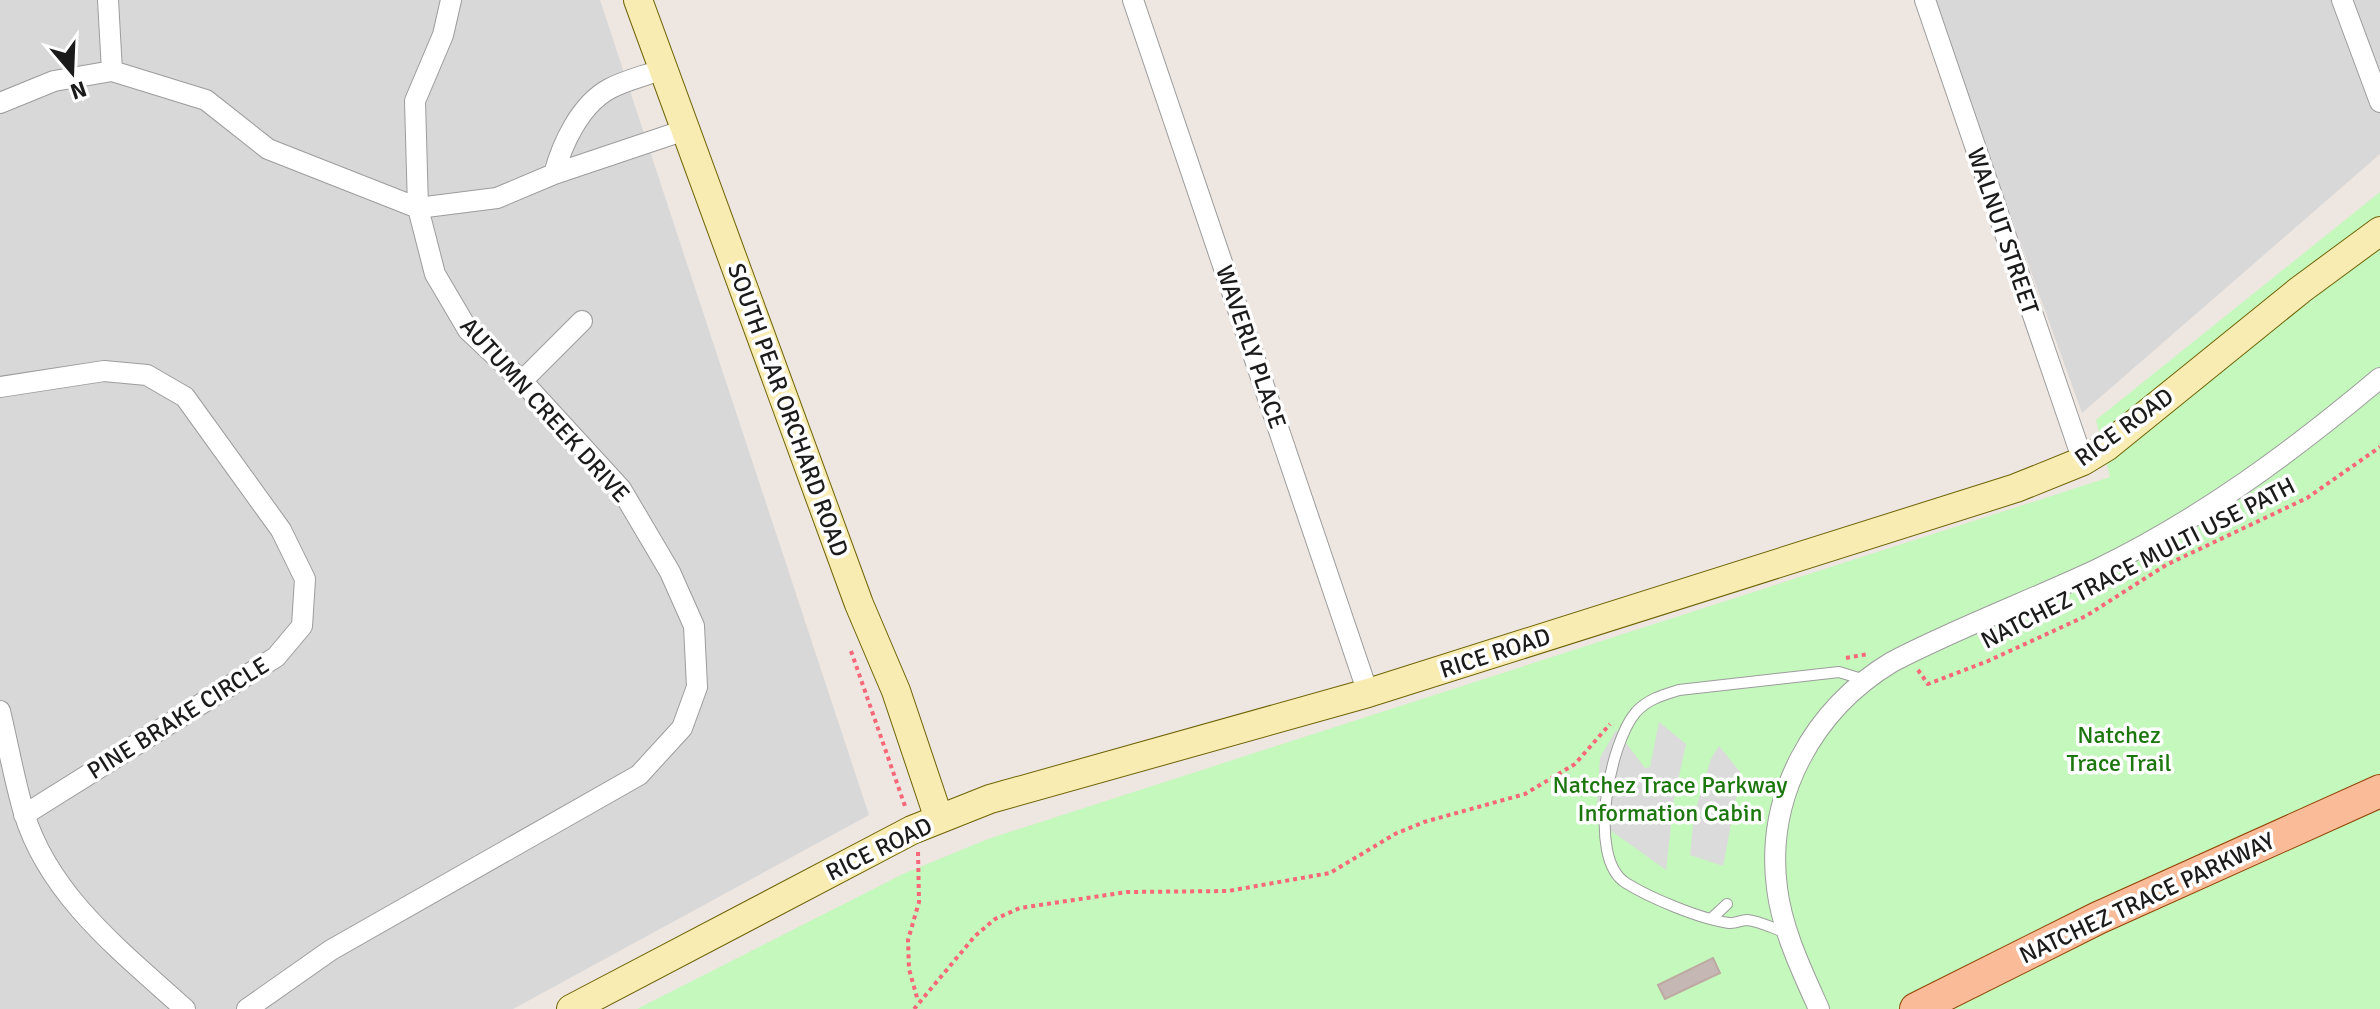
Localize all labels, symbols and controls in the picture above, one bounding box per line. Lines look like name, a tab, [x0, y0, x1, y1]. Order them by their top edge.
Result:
north arrow	[32, 32, 112, 112]
text: N	[67, 75, 90, 106]
street label: WALNUT STREET	[1960, 144, 2046, 318]
street label: SOUTH PEAR ORCHARD ROAD	[721, 259, 855, 561]
street label: WAVERLY PLACE	[1209, 261, 1293, 433]
street label: AUTUMN CREEK DRIVE	[454, 311, 636, 509]
street label: RICE ROAD	[2069, 381, 2179, 473]
street label: NATCHEZ TRACE MULTI USE PATH	[1976, 470, 2300, 656]
street label: RICE ROAD	[1436, 621, 1554, 685]
street label: PINE BRAKE CIRCLE	[82, 650, 274, 786]
park label: Natchez Trace Trail	[2067, 720, 2171, 778]
park label: Natchez Trace Parkway Information Cabin	[1553, 770, 1787, 828]
street label: RICE ROAD	[821, 810, 937, 888]
street label: NATCHEZ TRACE PARKWAY	[2014, 826, 2280, 970]

